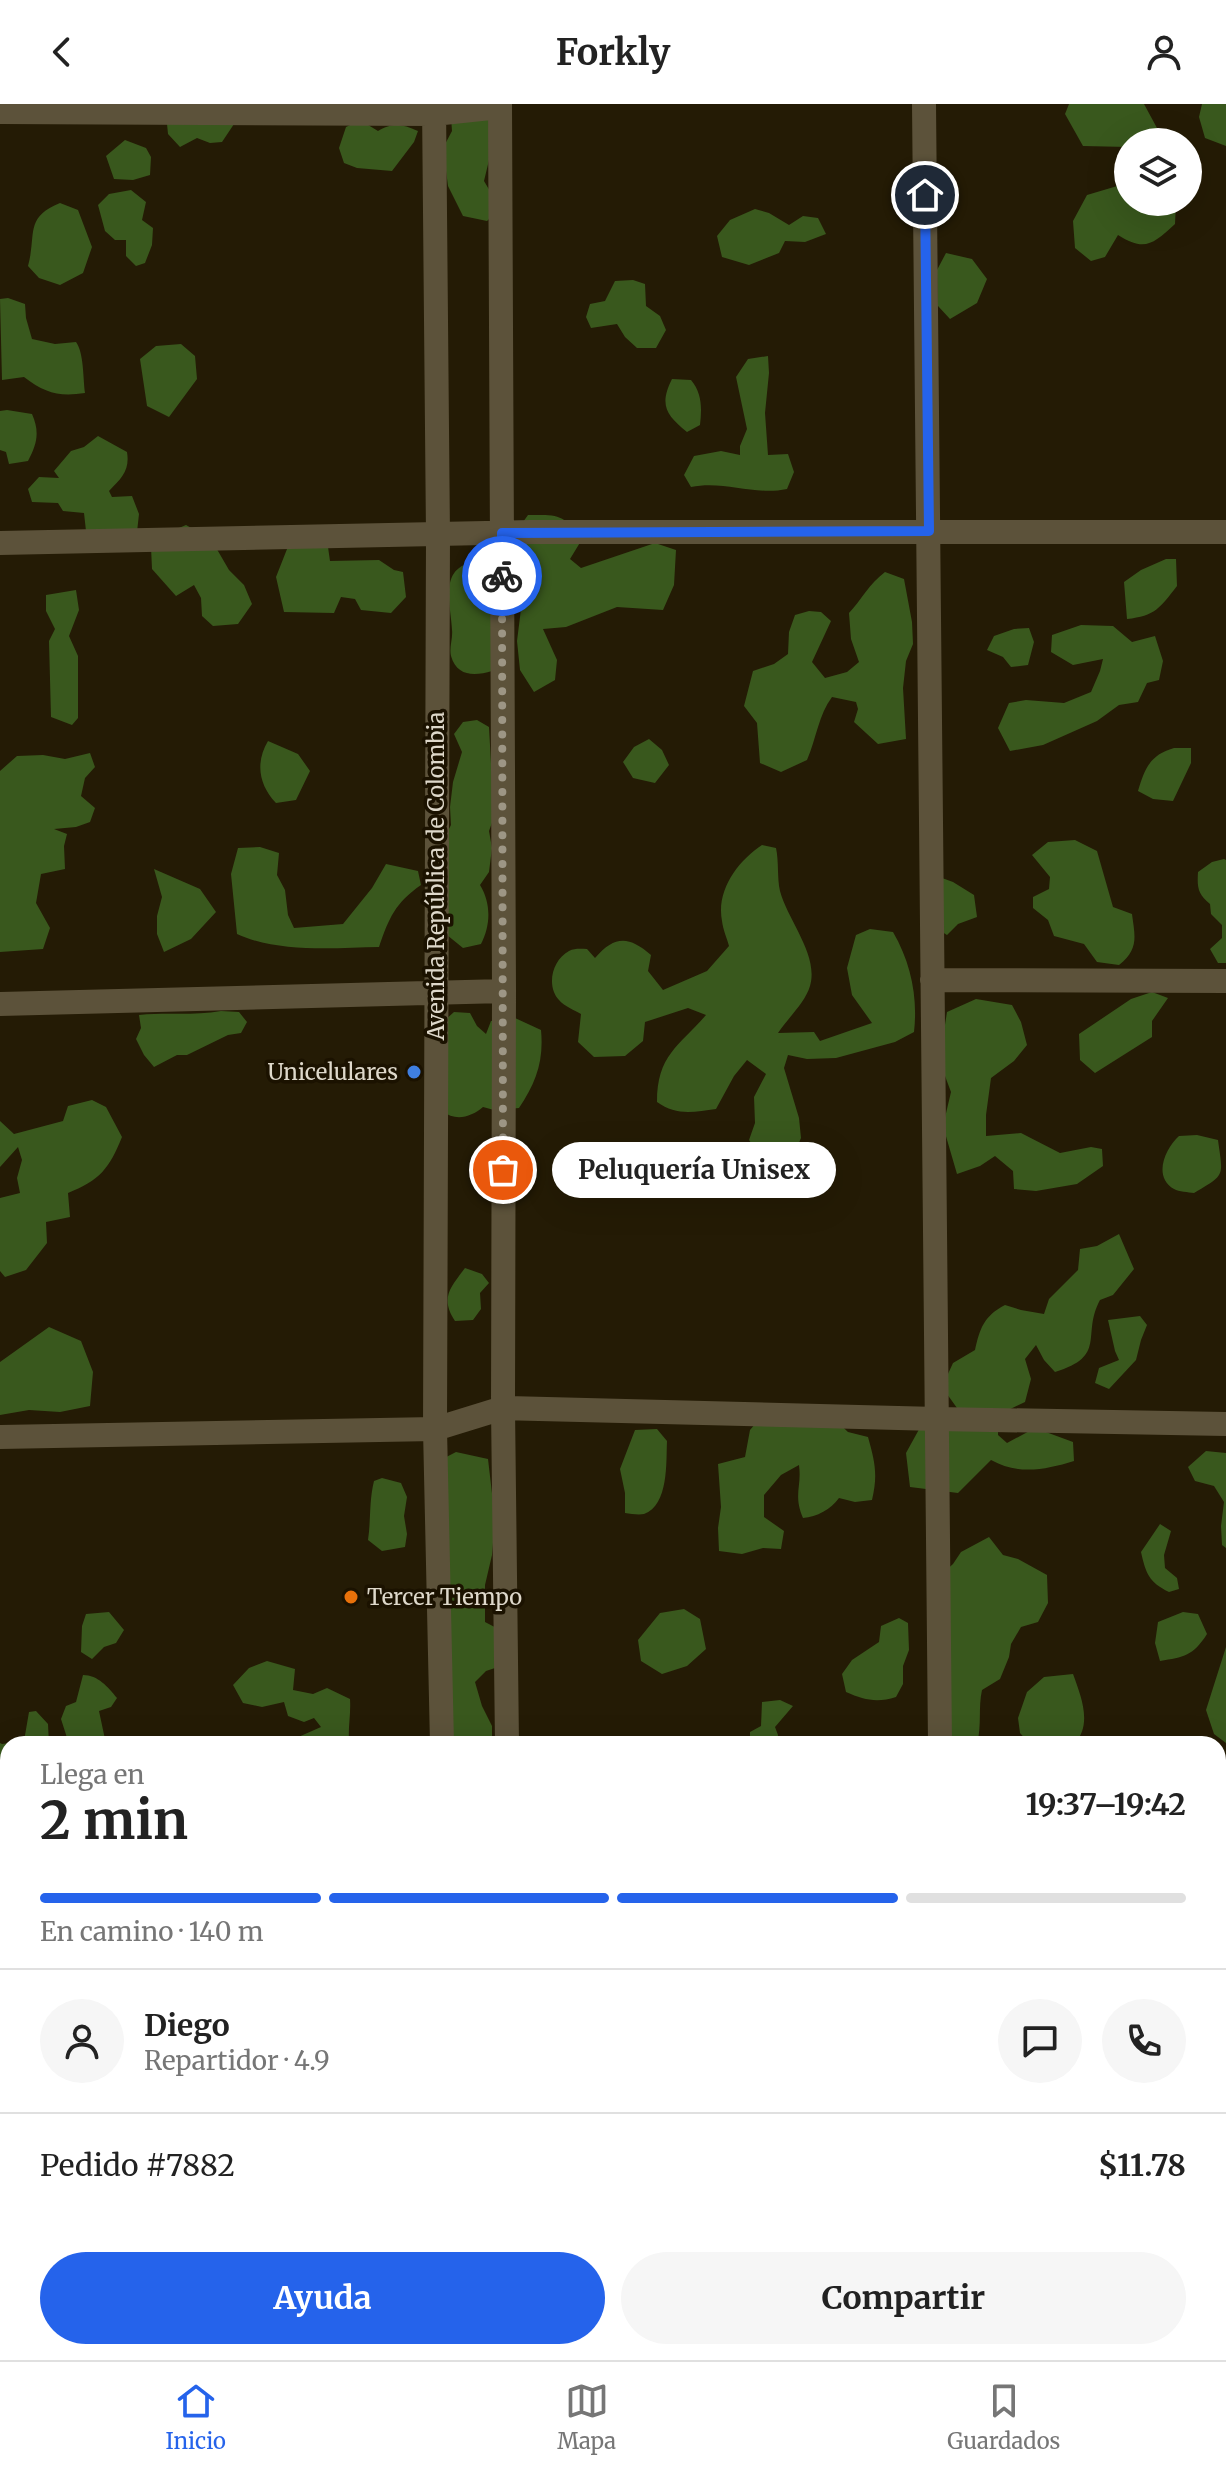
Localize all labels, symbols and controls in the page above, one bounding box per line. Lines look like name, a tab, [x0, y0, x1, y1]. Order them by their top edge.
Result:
icon: back	[40, 30, 84, 74]
text: Forkly	[556, 30, 670, 75]
icon: person	[1142, 30, 1186, 74]
map controls	[1114, 128, 1202, 216]
button: layers	[1114, 128, 1202, 216]
pin	[891, 161, 959, 229]
icon: home	[903, 173, 947, 217]
courier	[462, 536, 542, 616]
icon: bike	[480, 554, 524, 598]
street label: Avenida República de Colombia	[422, 712, 450, 1041]
place label: Unicelulares	[267, 1058, 398, 1086]
marker: Unicelulares	[405, 1063, 423, 1081]
pin	[469, 1136, 537, 1204]
callout: Peluquería Unisex	[551, 1142, 835, 1198]
icon: bag	[481, 1148, 525, 1192]
text: Peluquería Unisex	[578, 1153, 810, 1186]
place label: Tercer Tiempo	[367, 1583, 522, 1611]
marker: Tercer Tiempo	[342, 1588, 360, 1606]
text: Llega en	[40, 1758, 144, 1791]
text: 19:37–19:42	[1025, 1785, 1186, 1823]
text: 2 min	[40, 1788, 188, 1853]
text: En camino · 140 m	[40, 1915, 263, 1948]
button: person	[40, 1999, 124, 2083]
button: chat	[998, 1999, 1082, 2083]
button: phone	[1102, 1999, 1186, 2083]
text: Diego	[144, 2006, 230, 2044]
text: Repartidor · 4.9	[144, 2044, 330, 2077]
text: Pedido #7882	[40, 2146, 235, 2184]
text: $11.78	[1098, 2146, 1186, 2184]
button: Ayuda	[40, 2252, 605, 2344]
button: Compartir	[621, 2252, 1186, 2344]
tab: Inicio	[166, 2379, 226, 2455]
tab: Mapa	[557, 2379, 616, 2455]
tab: Guardados	[947, 2379, 1060, 2455]

